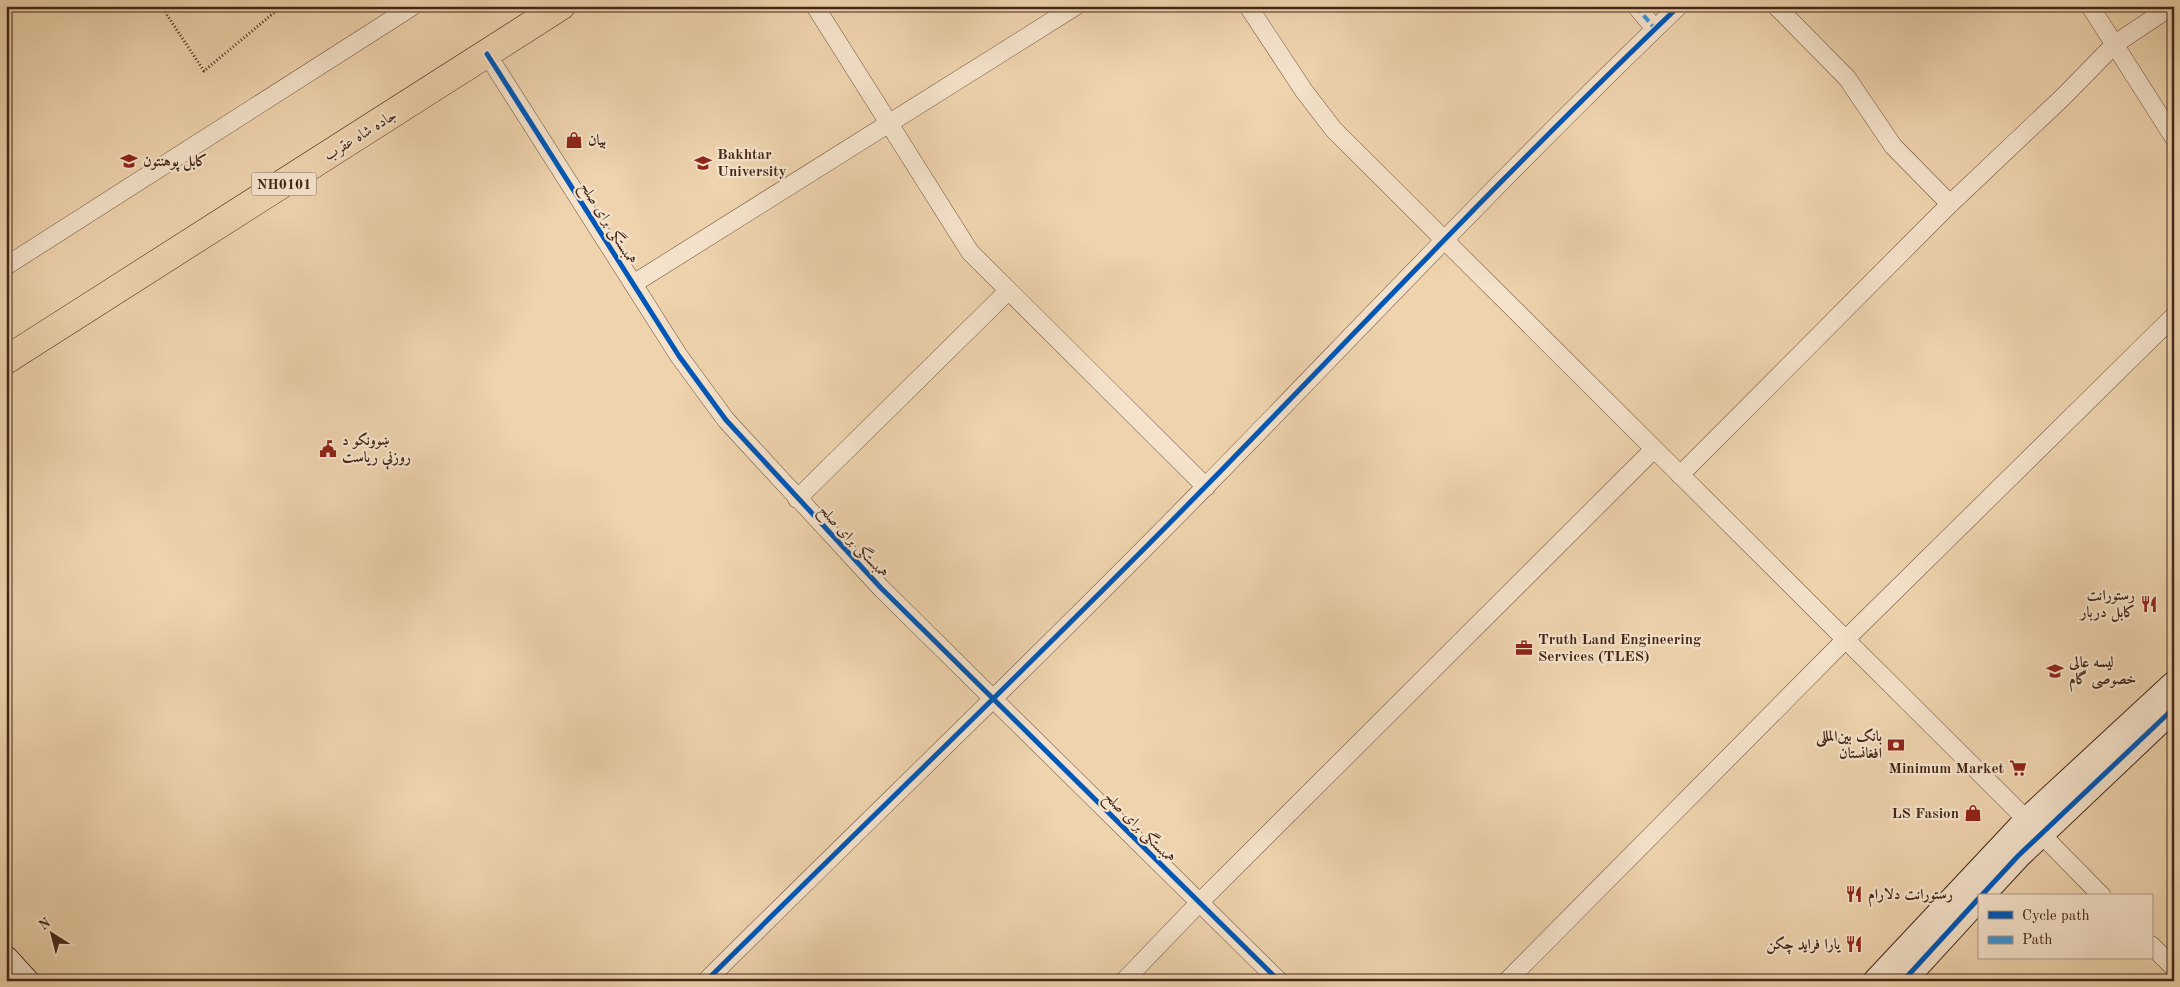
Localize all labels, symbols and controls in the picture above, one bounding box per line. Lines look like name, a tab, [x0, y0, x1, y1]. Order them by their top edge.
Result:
street label: جاده شاه عقرب	[322, 108, 400, 165]
shop icon: بیان	[564, 130, 584, 150]
place label: بیان	[588, 133, 606, 149]
place label: Bakhtar University	[717, 148, 787, 180]
school or university icon: کابل پوهنتون	[119, 151, 139, 171]
place label: کابل پوهنتون	[143, 153, 207, 172]
school or university icon: Bakhtar University	[693, 153, 713, 173]
road number: NH0101	[252, 172, 316, 195]
street label: همبستگی برای صلح	[572, 179, 641, 270]
place label: ښوونکو د روزنې رياست	[342, 432, 411, 470]
public building icon: ښوونکو د روزنې رياست	[318, 439, 338, 459]
street label: همبستگی برای صلح	[812, 501, 892, 585]
place label: رستورانت کابل دربار	[2078, 588, 2135, 623]
restaurant icon: رستورانت کابل دربار	[2139, 594, 2159, 614]
place label: Truth Land Engineering Services (TLES)	[1538, 633, 1702, 665]
office icon: Truth Land Engineering Services (TLES)	[1514, 638, 1534, 658]
place label: لیسه عالی خصوصی گام	[2068, 655, 2137, 692]
school or university icon: لیسه عالی خصوصی گام	[2045, 661, 2065, 681]
place label: بانک بین‌المللی افغانستان	[1815, 728, 1882, 762]
bank icon: بانک بین‌المللی افغانستان	[1886, 735, 1906, 755]
supermarket icon: Minimum Market	[2008, 758, 2028, 778]
place label: Minimum Market	[1889, 762, 2005, 777]
street label: همبستگی برای صلح	[1097, 788, 1179, 870]
shop icon: LS Fasion	[1963, 803, 1983, 823]
place label: LS Fasion	[1891, 807, 1959, 822]
restaurant icon: رستورانت دلارام	[1844, 884, 1864, 904]
place label: رستورانت دلارام	[1868, 887, 1953, 907]
legend	[1978, 894, 2152, 960]
text: Cycle path	[2022, 909, 2090, 924]
north arrow	[28, 910, 78, 960]
text: N	[37, 915, 54, 933]
text: Path	[2022, 933, 2052, 948]
restaurant icon: یارا فراید چکن	[1844, 934, 1864, 954]
place label: یارا فراید چکن	[1766, 936, 1841, 955]

